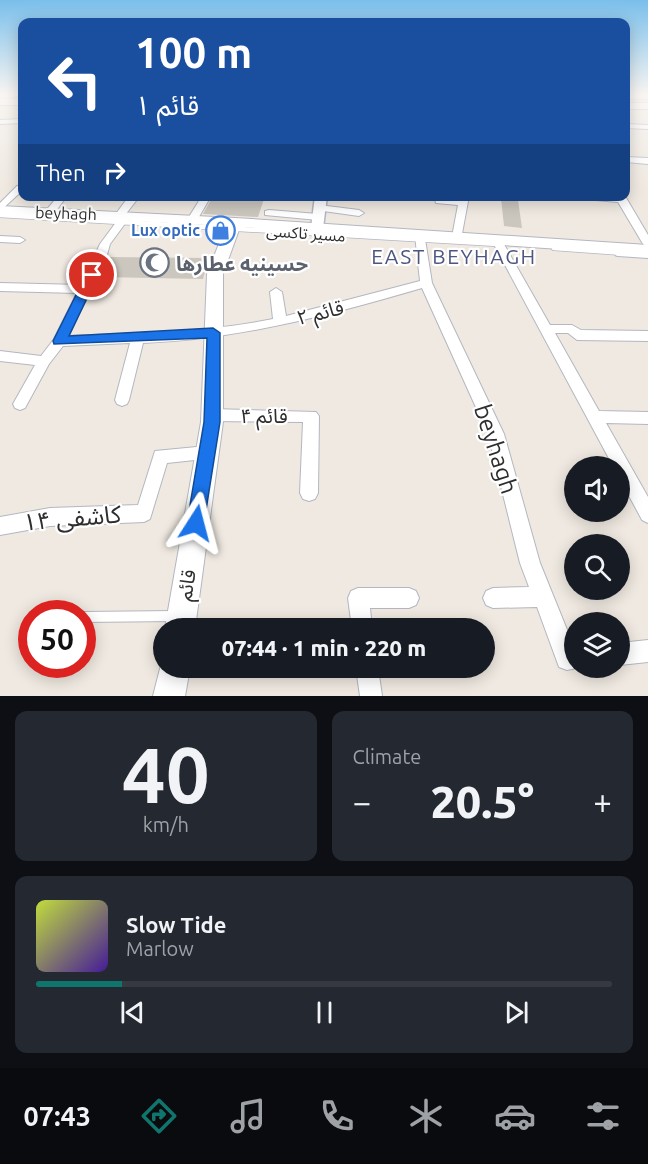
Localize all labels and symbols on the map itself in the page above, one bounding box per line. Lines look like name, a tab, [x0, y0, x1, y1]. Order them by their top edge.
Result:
street label: beyhagh	[35, 203, 97, 223]
shop icon: Lux optic	[205, 214, 237, 246]
place label: Lux optic	[131, 221, 200, 239]
street label: مسیر تاکسی	[266, 221, 346, 246]
district label: EAST BEYHAGH	[371, 244, 537, 268]
mosque icon: حسینیه عطارها	[139, 247, 171, 279]
pin	[66, 249, 117, 300]
place label: حسینیه عطارها	[176, 252, 309, 276]
street label: قائم ۲	[294, 295, 347, 333]
street label: beyhagh	[469, 401, 523, 497]
street label: قائم ۴	[240, 404, 288, 431]
position arrow	[164, 491, 228, 555]
street label: کاشفی ۱۴	[22, 500, 123, 536]
street label: قائم	[172, 568, 204, 603]
speed limit sign: 50	[18, 600, 96, 678]

